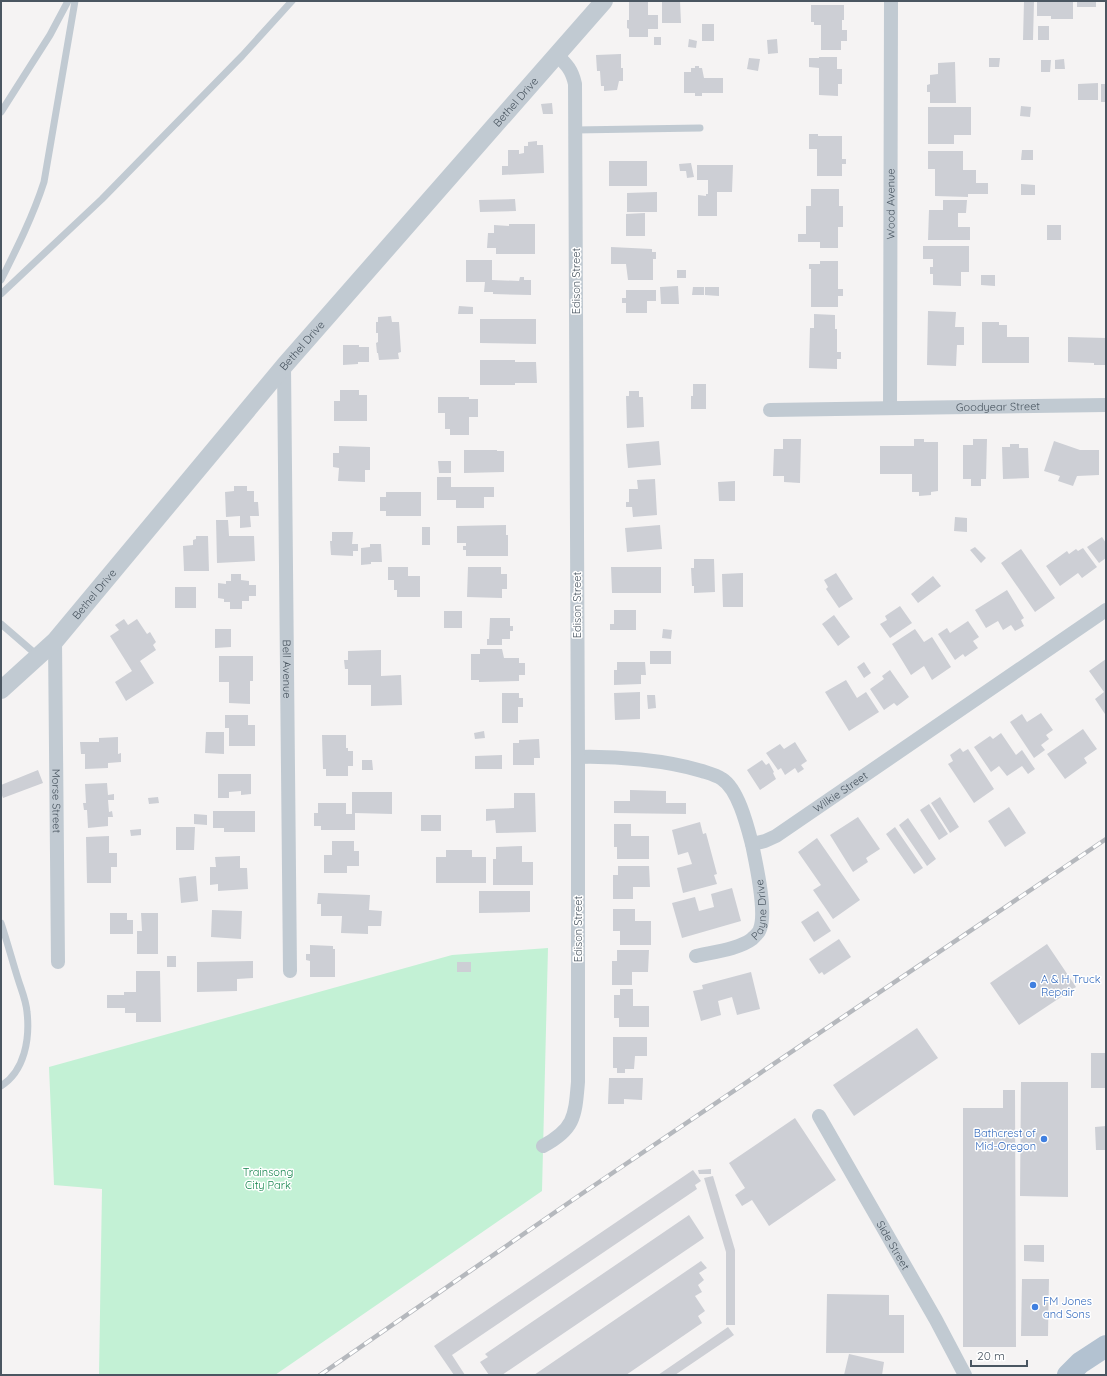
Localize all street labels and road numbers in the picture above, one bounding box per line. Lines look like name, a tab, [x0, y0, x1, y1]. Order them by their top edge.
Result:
street label: Bethel Drive	[490, 74, 541, 130]
street label: Wood Avenue	[883, 168, 898, 240]
street label: Edison Street	[569, 248, 583, 314]
street label: Bethel Drive	[276, 318, 328, 373]
street label: Goodyear Street	[956, 399, 1040, 414]
street label: Bethel Drive	[69, 566, 119, 622]
street label: Edison Street	[570, 572, 584, 638]
street label: Bell Avenue	[280, 639, 294, 699]
street label: Wilkie Street	[810, 768, 870, 816]
street label: Morse Street	[49, 769, 64, 834]
street label: Payne Drive	[748, 878, 769, 943]
street label: Edison Street	[571, 896, 585, 962]
street label: Side Street	[873, 1218, 913, 1273]

